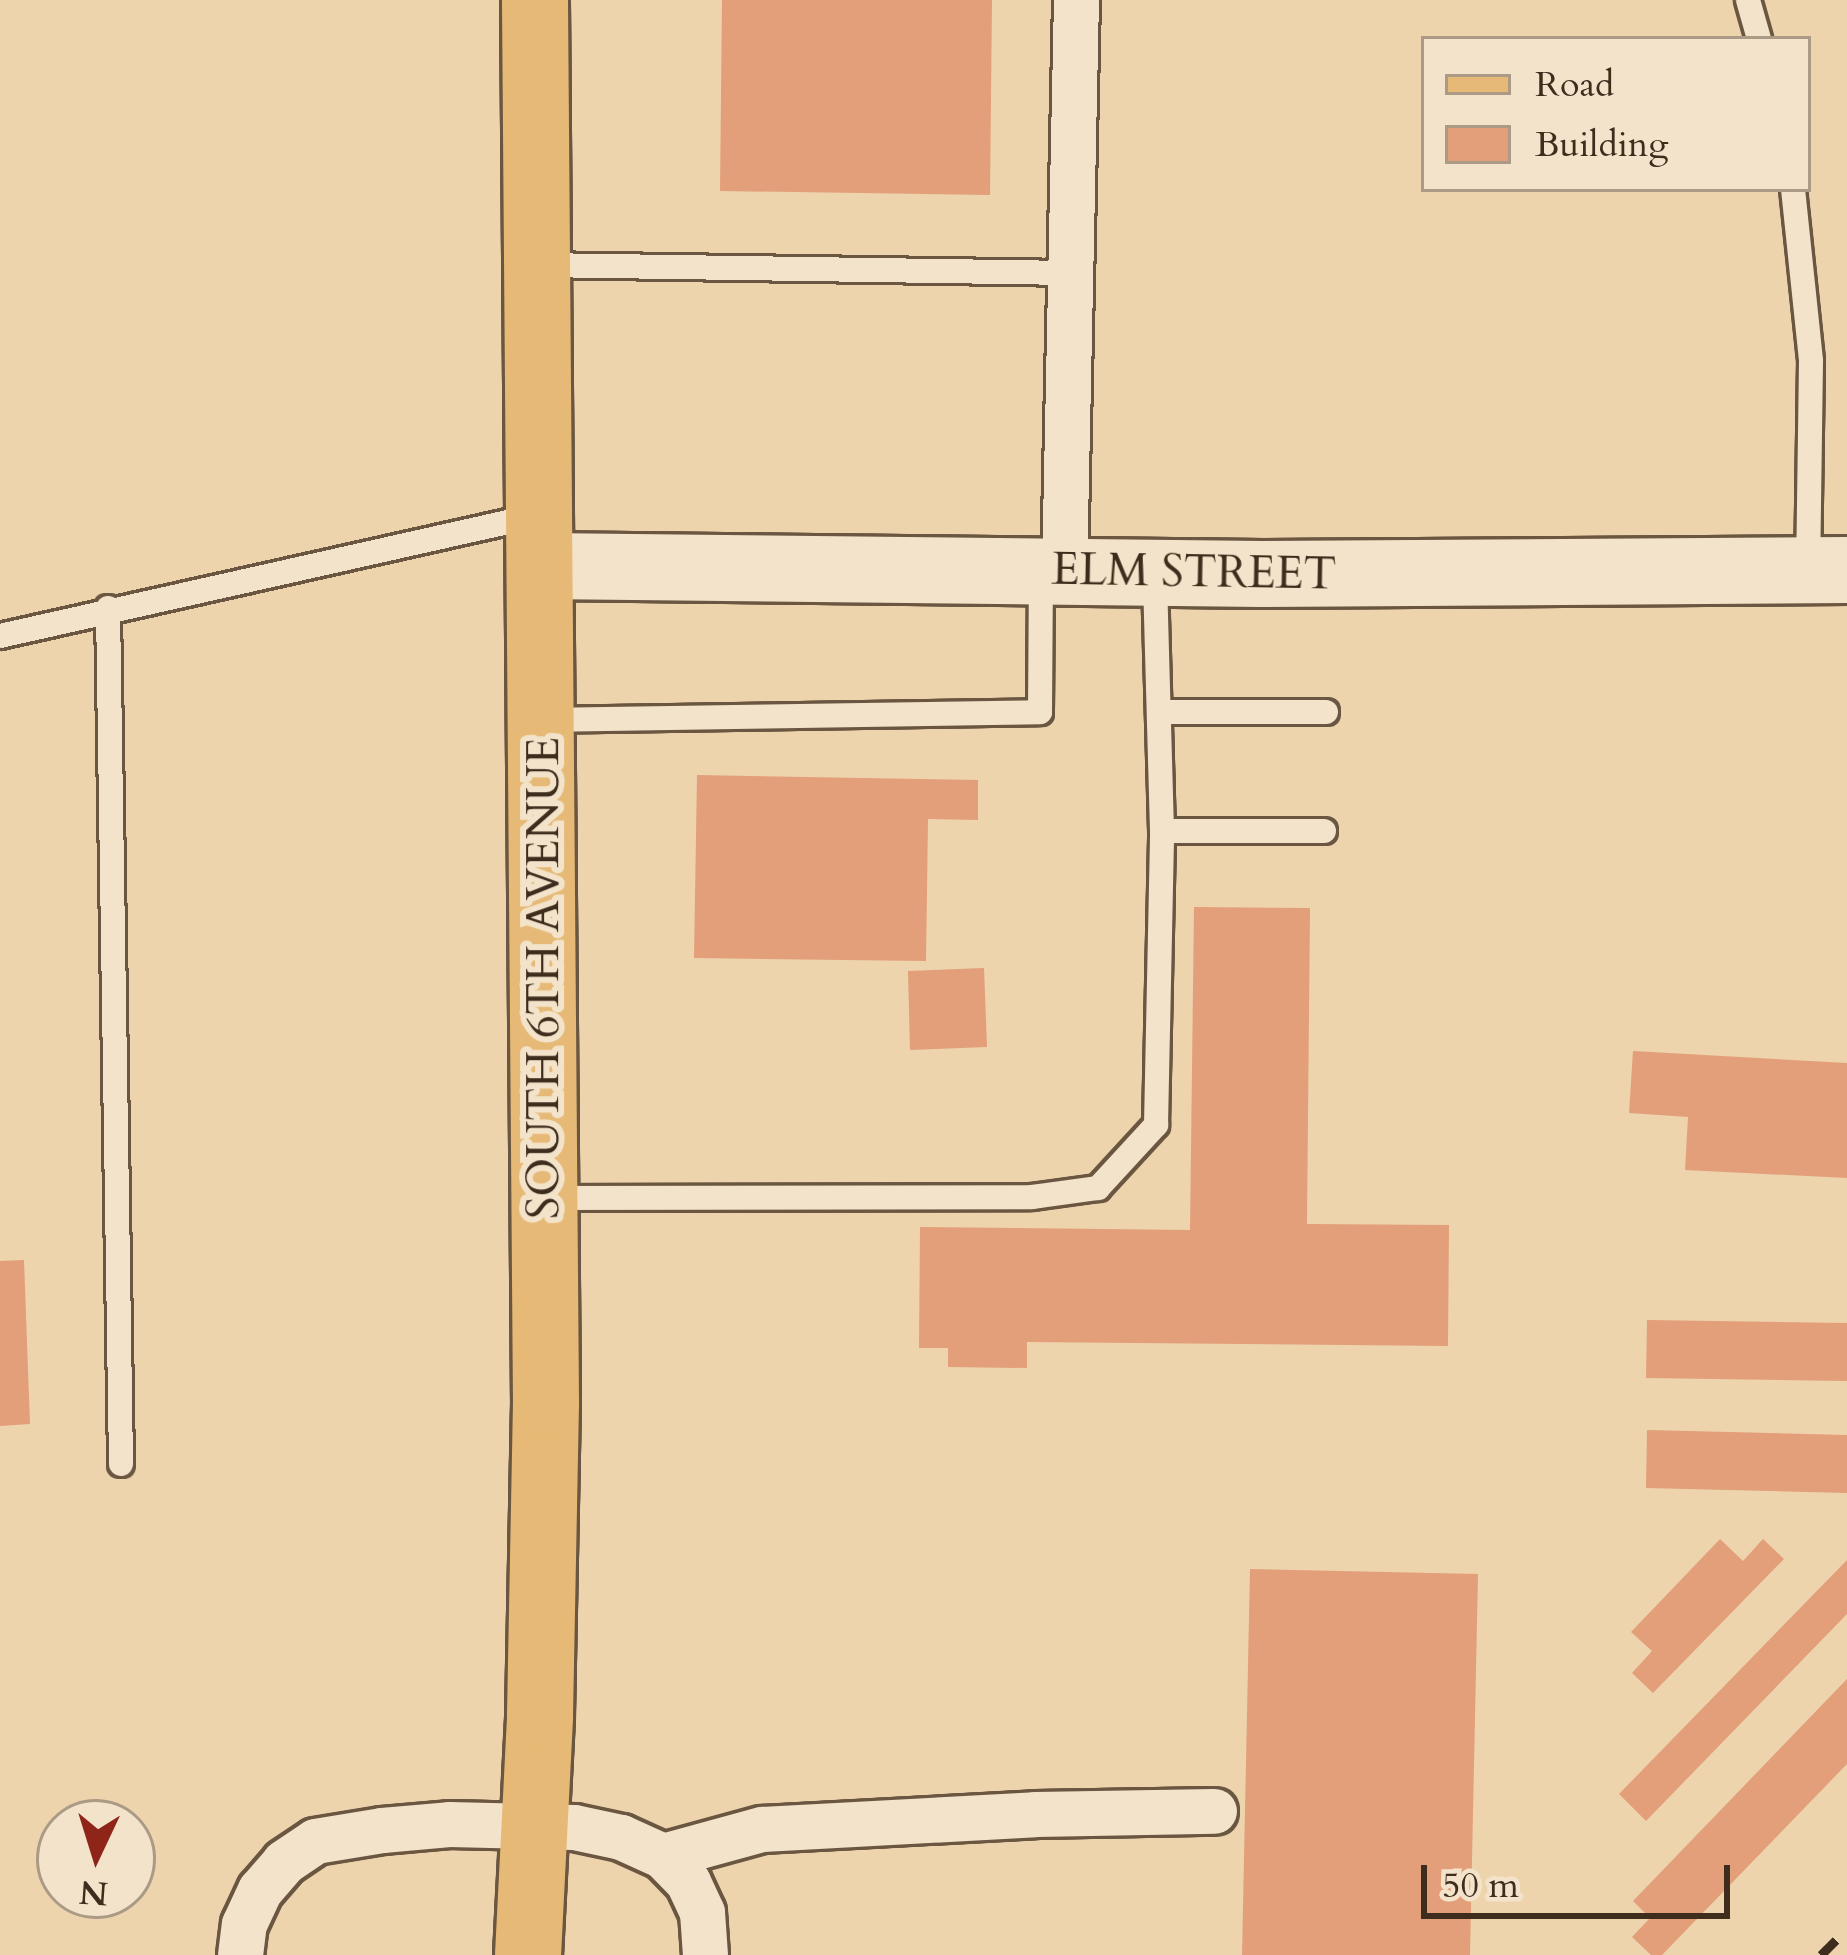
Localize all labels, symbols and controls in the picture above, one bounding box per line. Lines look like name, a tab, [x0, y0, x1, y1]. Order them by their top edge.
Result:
legend	[1421, 36, 1811, 192]
text: Road	[1535, 60, 1614, 109]
text: Building	[1535, 120, 1668, 169]
street label: ELM STREET	[1051, 543, 1337, 601]
street label: SOUTH 6TH AVENUE	[517, 737, 571, 1219]
north arrow	[36, 1799, 156, 1919]
scale bar	[1427, 1841, 1736, 1915]
text: 50 m	[1442, 1861, 1519, 1910]
text: N	[78, 1869, 110, 1916]

